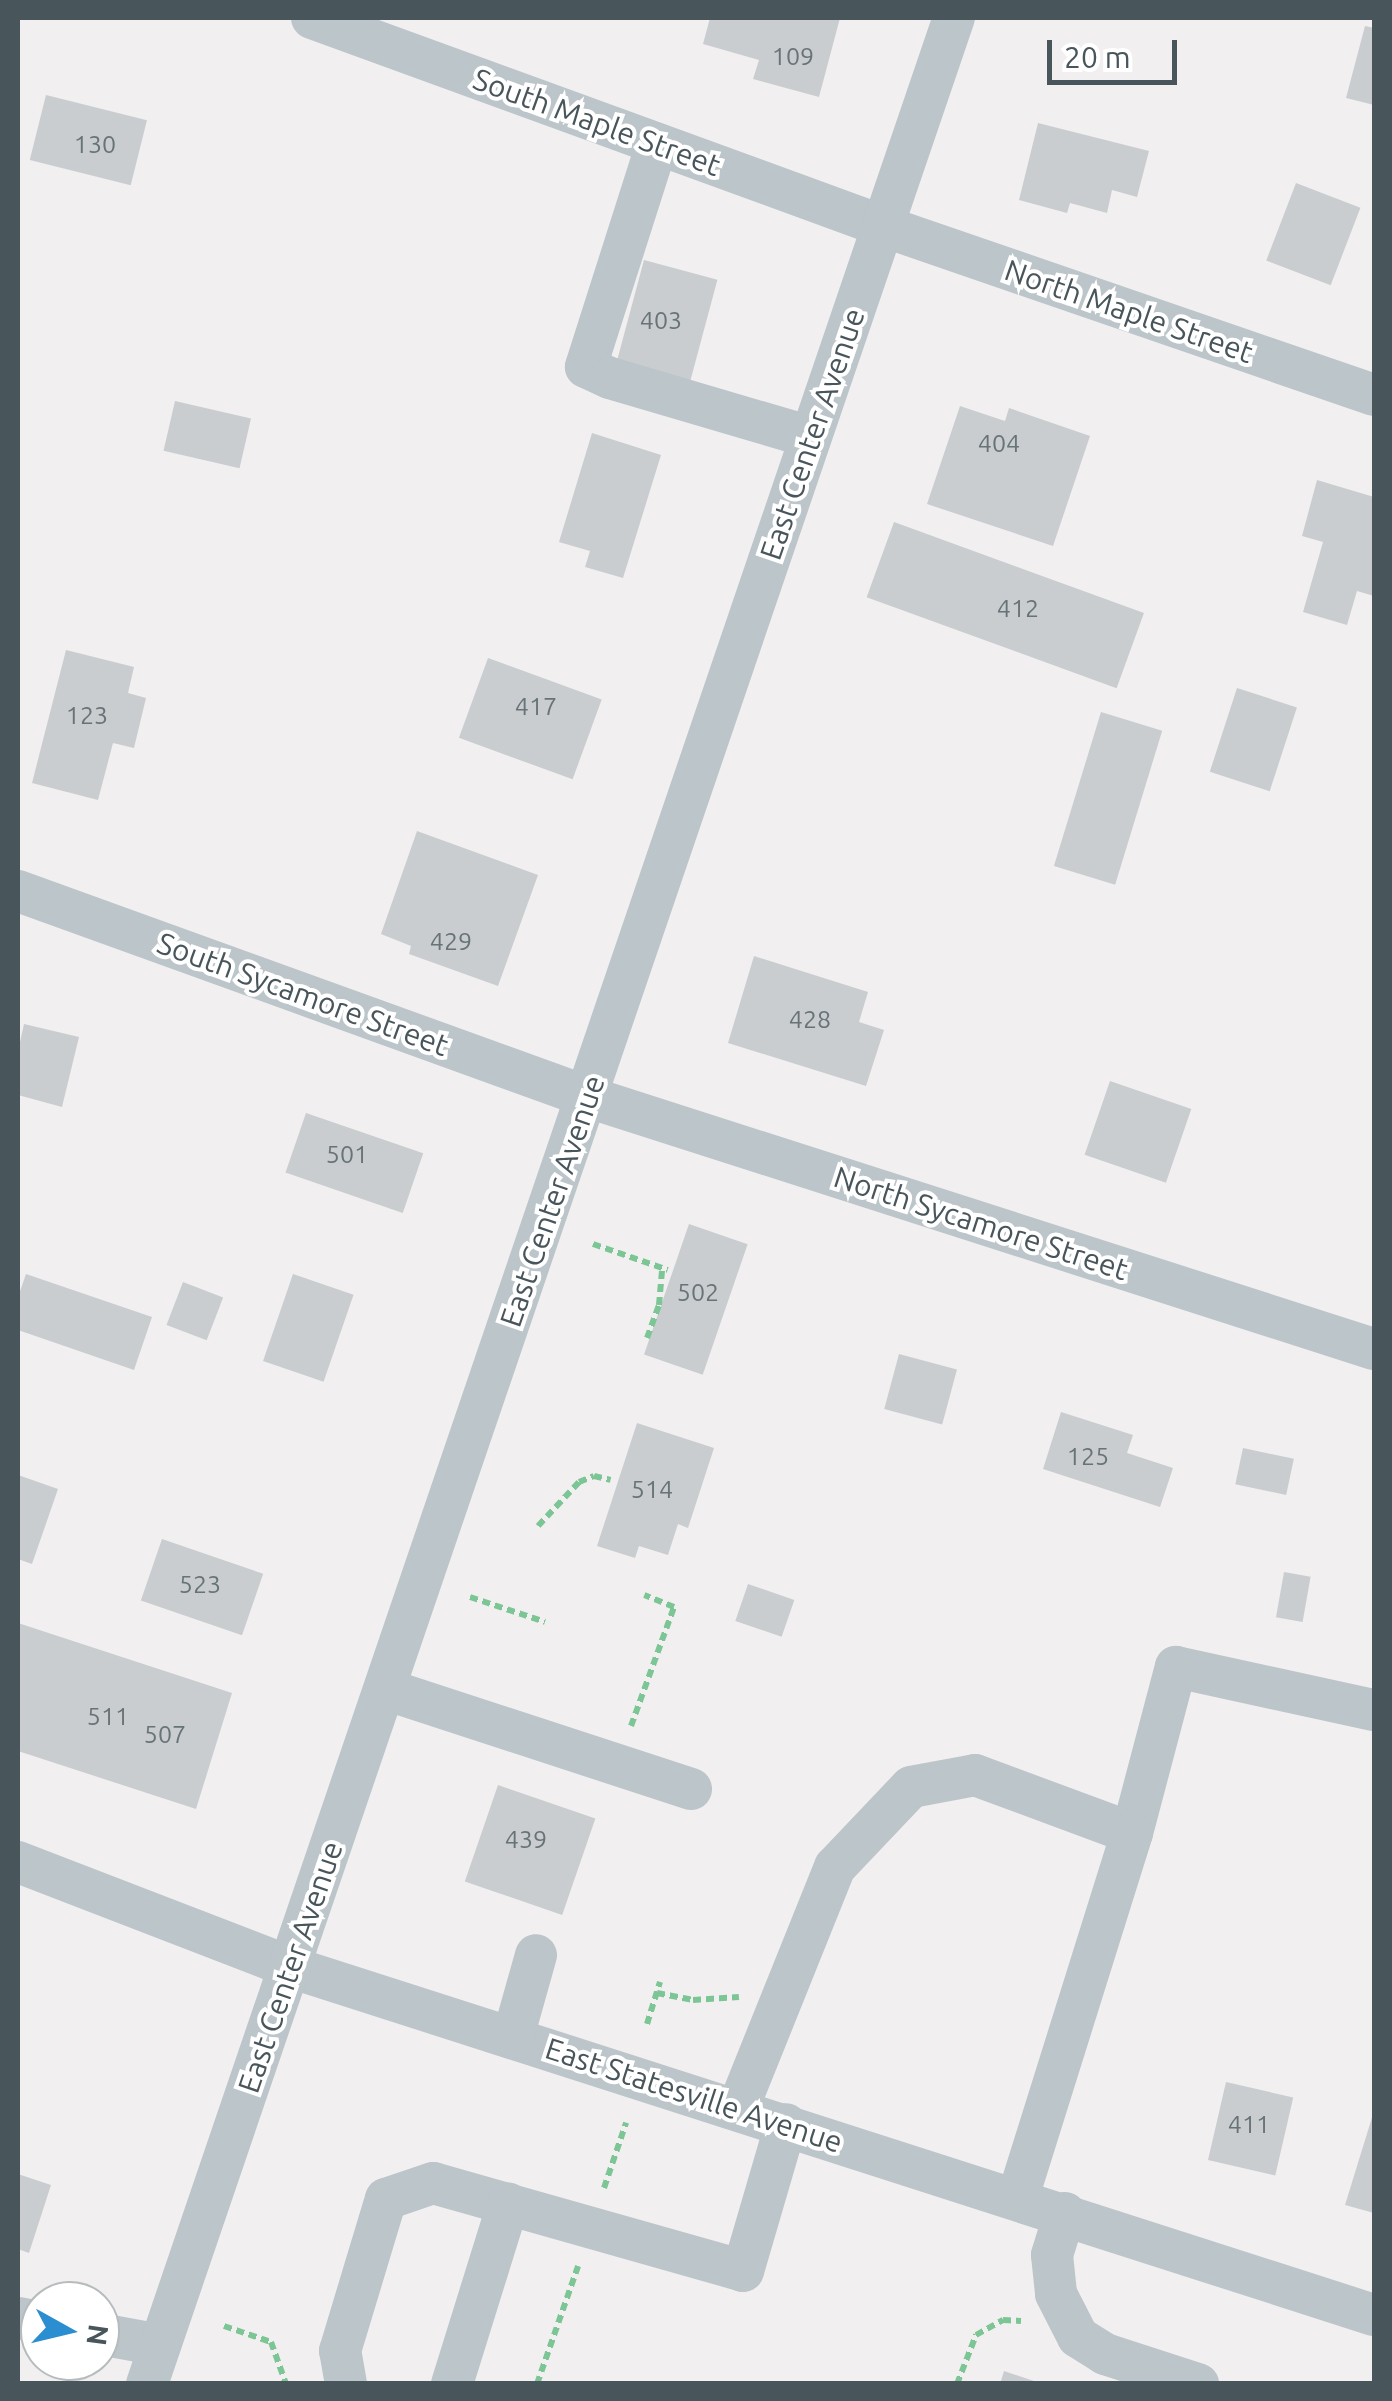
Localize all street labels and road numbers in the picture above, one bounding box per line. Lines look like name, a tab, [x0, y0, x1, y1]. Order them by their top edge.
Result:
street label: South Maple Street	[469, 61, 725, 183]
street label: North Maple Street	[1000, 252, 1258, 370]
street label: East Center Avenue	[752, 304, 872, 564]
street label: South Sycamore Street	[153, 925, 453, 1063]
street label: East Center Avenue	[492, 1071, 612, 1331]
street label: North Sycamore Street	[829, 1158, 1133, 1288]
street label: East Center Avenue	[230, 1837, 350, 2097]
street label: East Statesville Avenue	[541, 2030, 847, 2160]

